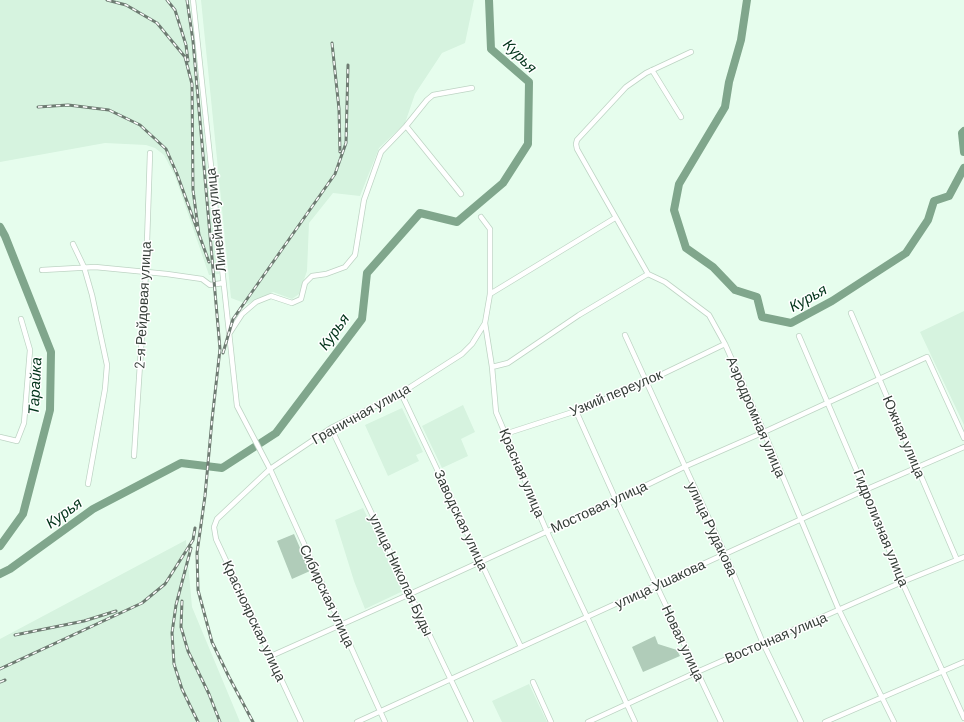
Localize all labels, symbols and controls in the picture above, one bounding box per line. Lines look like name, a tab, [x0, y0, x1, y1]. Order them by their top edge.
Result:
water label: Курья	[499, 35, 541, 77]
street label: Линейная улица	[202, 167, 230, 273]
street label: 2-я Рейдовая улица	[131, 241, 155, 369]
water label: Курья	[786, 280, 830, 316]
water label: Курья	[315, 310, 353, 354]
street label: Аэродромная улица	[723, 354, 789, 480]
water label: Тарайка	[25, 357, 45, 415]
street label: Узкий переулок	[567, 366, 665, 420]
street label: Граничная улица	[309, 380, 413, 448]
street label: Южная улица	[879, 393, 929, 481]
street label: Красная улица	[496, 426, 548, 520]
street label: Заводская улица	[430, 467, 492, 573]
street label: Гидролизная улица	[850, 467, 912, 589]
street label: Мостовая улица	[548, 477, 650, 537]
street label: улица Рудакова	[683, 479, 741, 579]
water label: Курья	[42, 494, 86, 532]
street label: улица Николая Буды	[365, 511, 437, 639]
street label: Сибирская улица	[296, 542, 358, 650]
street label: улица Ушакова	[612, 556, 708, 612]
street label: Красноярская улица	[219, 558, 289, 684]
street label: Новая улица	[658, 602, 708, 684]
street label: Восточная улица	[722, 609, 830, 667]

